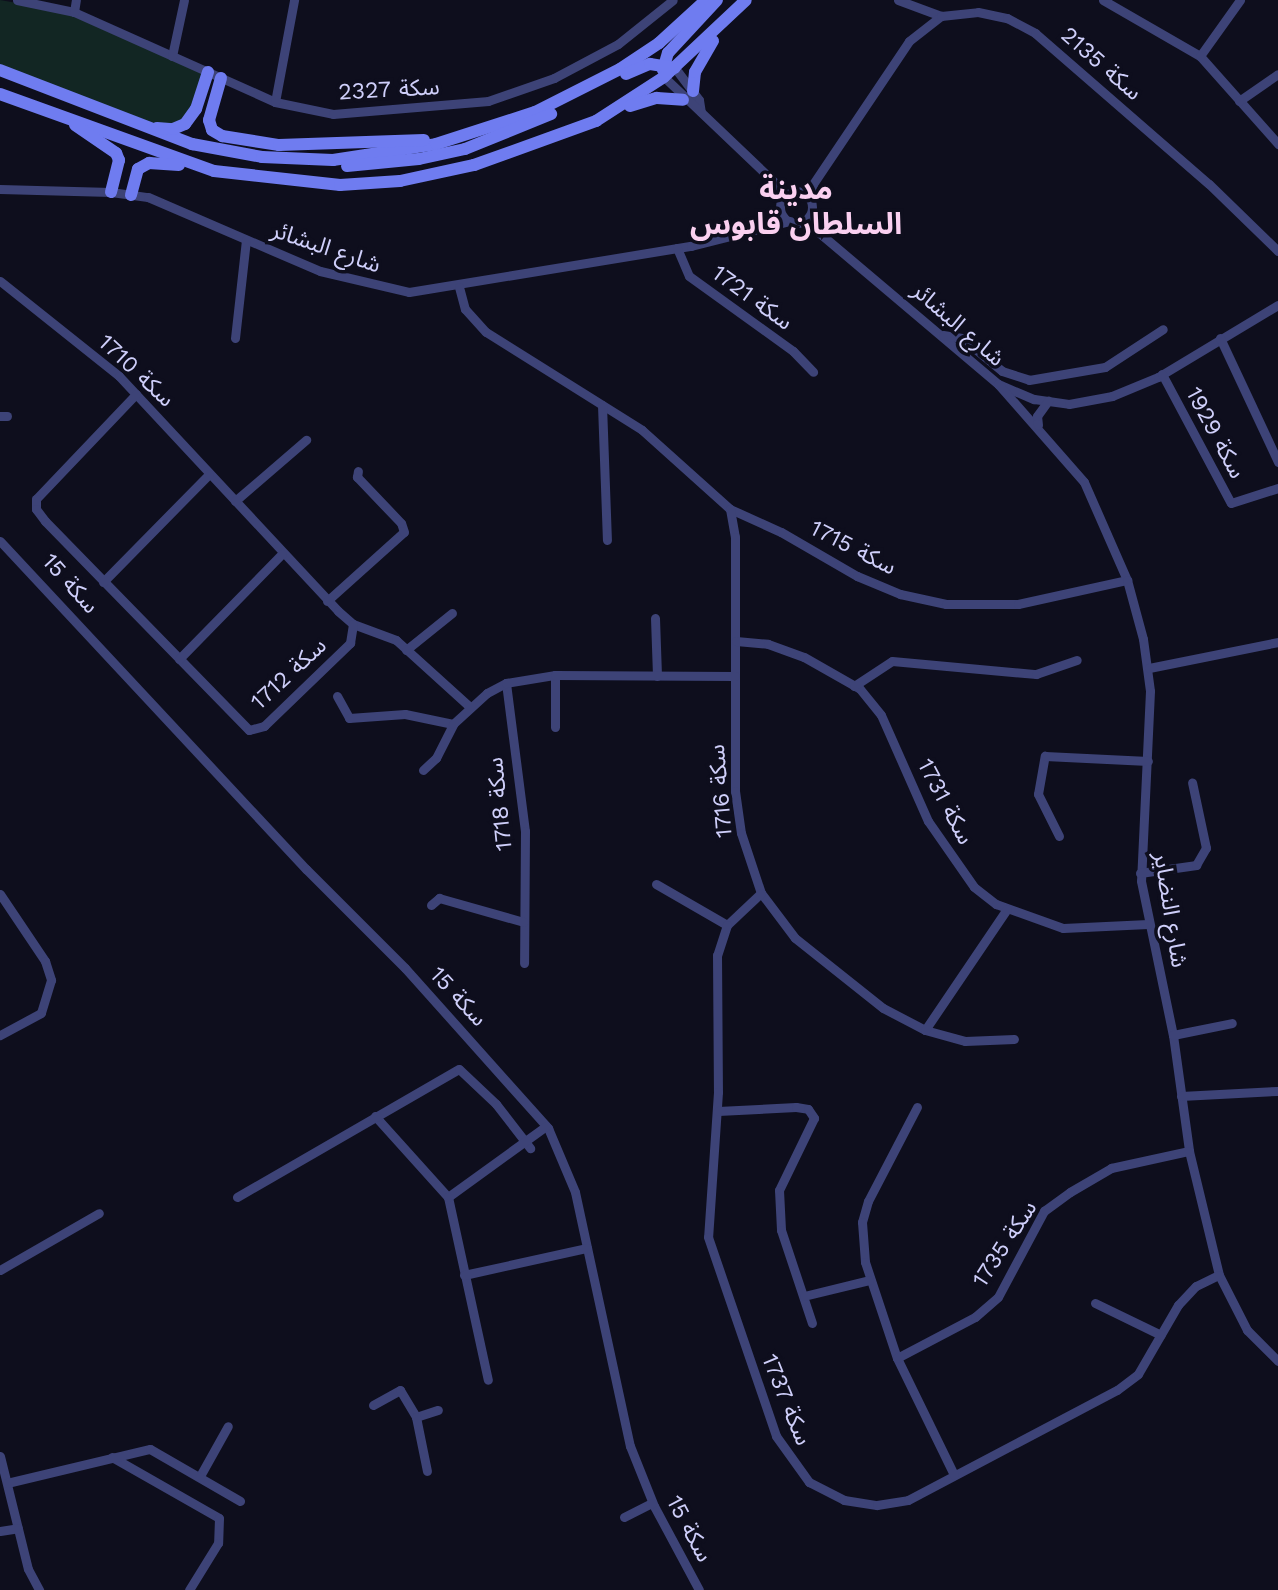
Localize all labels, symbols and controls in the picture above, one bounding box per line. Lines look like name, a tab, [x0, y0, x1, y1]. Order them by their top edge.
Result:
street label: سكة 2135	[1055, 21, 1147, 107]
street label: سكة 2327	[338, 74, 440, 106]
district label: مدينة السلطان قابوس	[690, 171, 902, 242]
street label: شارع البشائر	[268, 216, 384, 280]
street label: سكة 1721	[706, 260, 798, 336]
street label: شارع البشائر	[906, 277, 1010, 373]
street label: سكة 1710	[92, 329, 180, 413]
street label: سكة 1929	[1179, 383, 1251, 483]
street label: سكة 1715	[805, 515, 901, 581]
street label: سكة 15	[36, 548, 104, 620]
street label: سكة 1712	[246, 632, 332, 716]
street label: سكة 1716	[703, 743, 739, 839]
street label: سكة 1731	[911, 754, 979, 850]
street label: سكة 1718	[481, 756, 519, 852]
street label: شارع النضاير	[1147, 850, 1193, 970]
street label: سكة 15	[424, 962, 492, 1032]
street label: سكة 1735	[967, 1196, 1043, 1292]
street label: سكة 1737	[755, 1350, 817, 1450]
street label: سكة 15	[660, 1491, 718, 1567]

